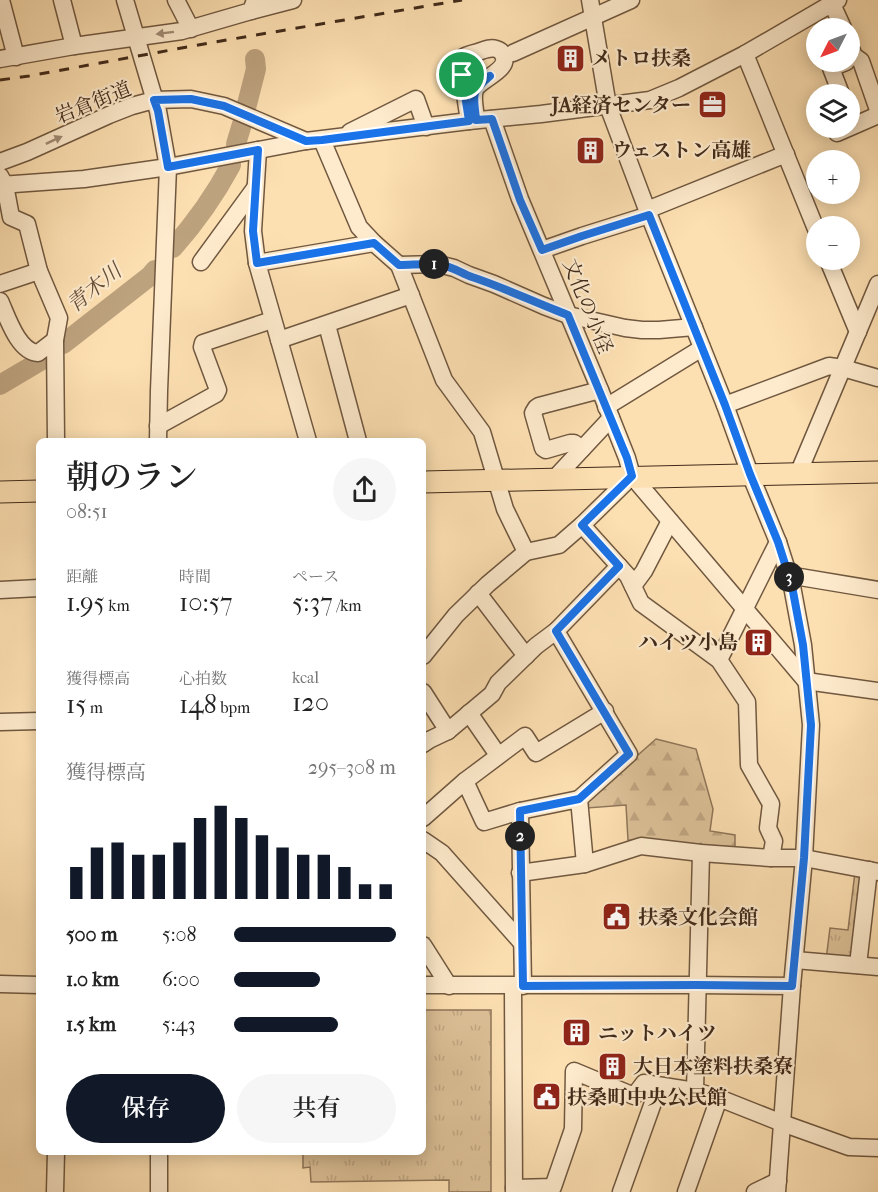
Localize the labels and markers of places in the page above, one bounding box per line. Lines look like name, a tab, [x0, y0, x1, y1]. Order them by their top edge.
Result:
building icon: メトロ扶桑	[554, 42, 586, 74]
place label: メトロ扶桑	[591, 47, 691, 70]
pin	[436, 49, 487, 100]
office icon: JA経済センター	[696, 89, 728, 121]
place label: JA経済センター	[550, 94, 691, 117]
building icon: ウェストン高雄	[575, 134, 607, 166]
place label: ウェストン高雄	[612, 139, 751, 162]
pin: 1	[419, 249, 449, 279]
pin: 3	[774, 562, 804, 592]
building icon: ハイツ小島	[743, 626, 775, 658]
place label: ハイツ小島	[638, 631, 738, 654]
pin: 2	[505, 821, 535, 851]
public building icon: 扶桑文化会館	[601, 901, 633, 933]
place label: 扶桑文化会館	[638, 906, 758, 929]
building icon: ニットハイツ	[561, 1017, 593, 1049]
place label: ニットハイツ	[598, 1022, 717, 1045]
building icon: 大日本塗料扶桑寮	[596, 1050, 628, 1082]
place label: 大日本塗料扶桑寮	[633, 1055, 793, 1078]
public building icon: 扶桑町中央公民館	[530, 1081, 562, 1113]
place label: 扶桑町中央公民館	[567, 1086, 727, 1109]

